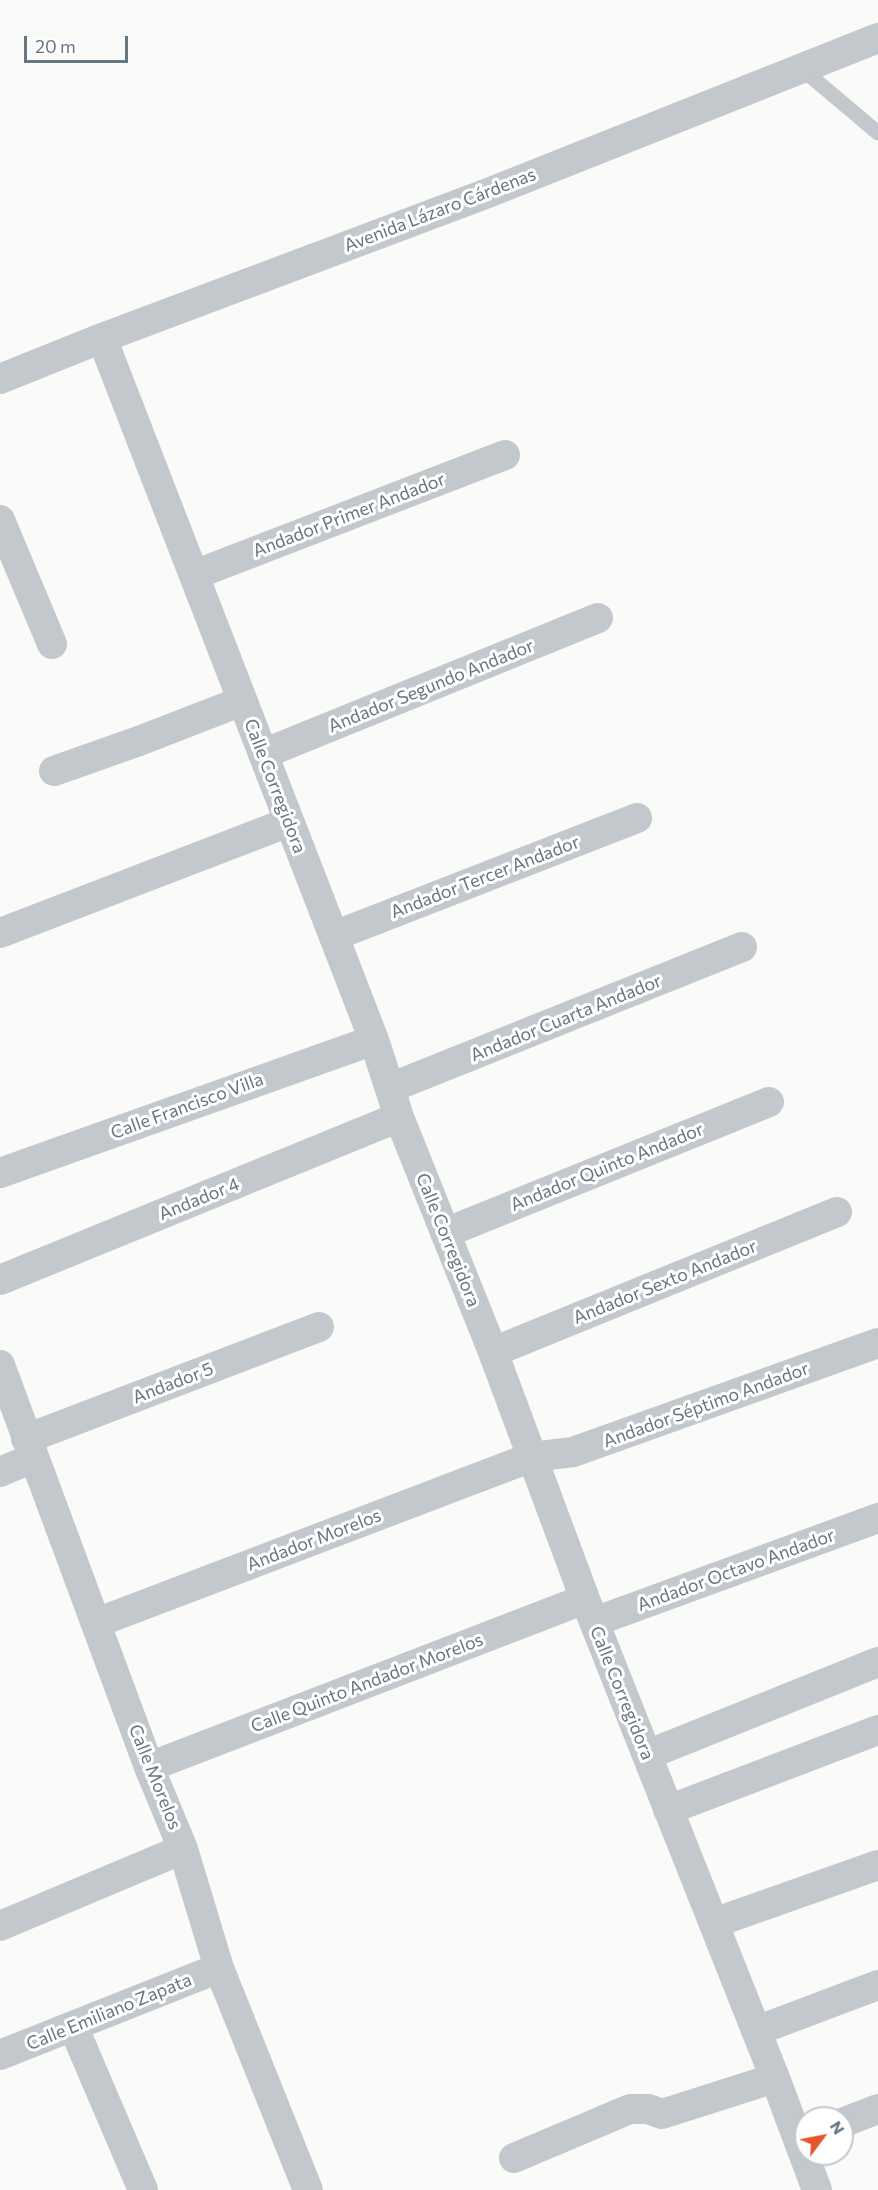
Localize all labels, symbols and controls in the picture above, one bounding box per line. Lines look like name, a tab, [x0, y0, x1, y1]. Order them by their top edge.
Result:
scale bar	[27, 24, 130, 62]
text: 20 m	[35, 35, 76, 57]
street label: Avenida Lázaro Cárdenas	[341, 163, 539, 257]
street label: Andador Primer Andador	[250, 468, 448, 562]
street label: Andador Segundo Andador	[325, 635, 537, 737]
street label: Calle Corregidora	[239, 716, 311, 856]
street label: Andador Tercer Andador	[387, 831, 583, 923]
street label: Andador Cuarta Andador	[467, 970, 665, 1066]
street label: Calle Francisco Villa	[108, 1068, 266, 1144]
street label: Andador Quinto Andador	[507, 1118, 707, 1216]
street label: Calle Corregidora	[411, 1170, 485, 1310]
street label: Andador 4	[155, 1173, 243, 1225]
street label: Andador Sexto Andador	[570, 1235, 760, 1329]
street label: Andador 5	[130, 1358, 216, 1408]
street label: Andador Séptimo Andador	[600, 1358, 812, 1452]
street label: Andador Morelos	[244, 1504, 384, 1576]
street label: Andador Octavo Andador	[634, 1524, 838, 1616]
street label: Calle Corregidora	[585, 1623, 659, 1763]
street label: Calle Quinto Andador Morelos	[248, 1629, 486, 1737]
street label: Calle Morelos	[124, 1721, 186, 1833]
street label: Calle Emiliano Zapata	[23, 1969, 195, 2055]
north arrow	[794, 2106, 854, 2166]
text: N	[827, 2117, 849, 2137]

